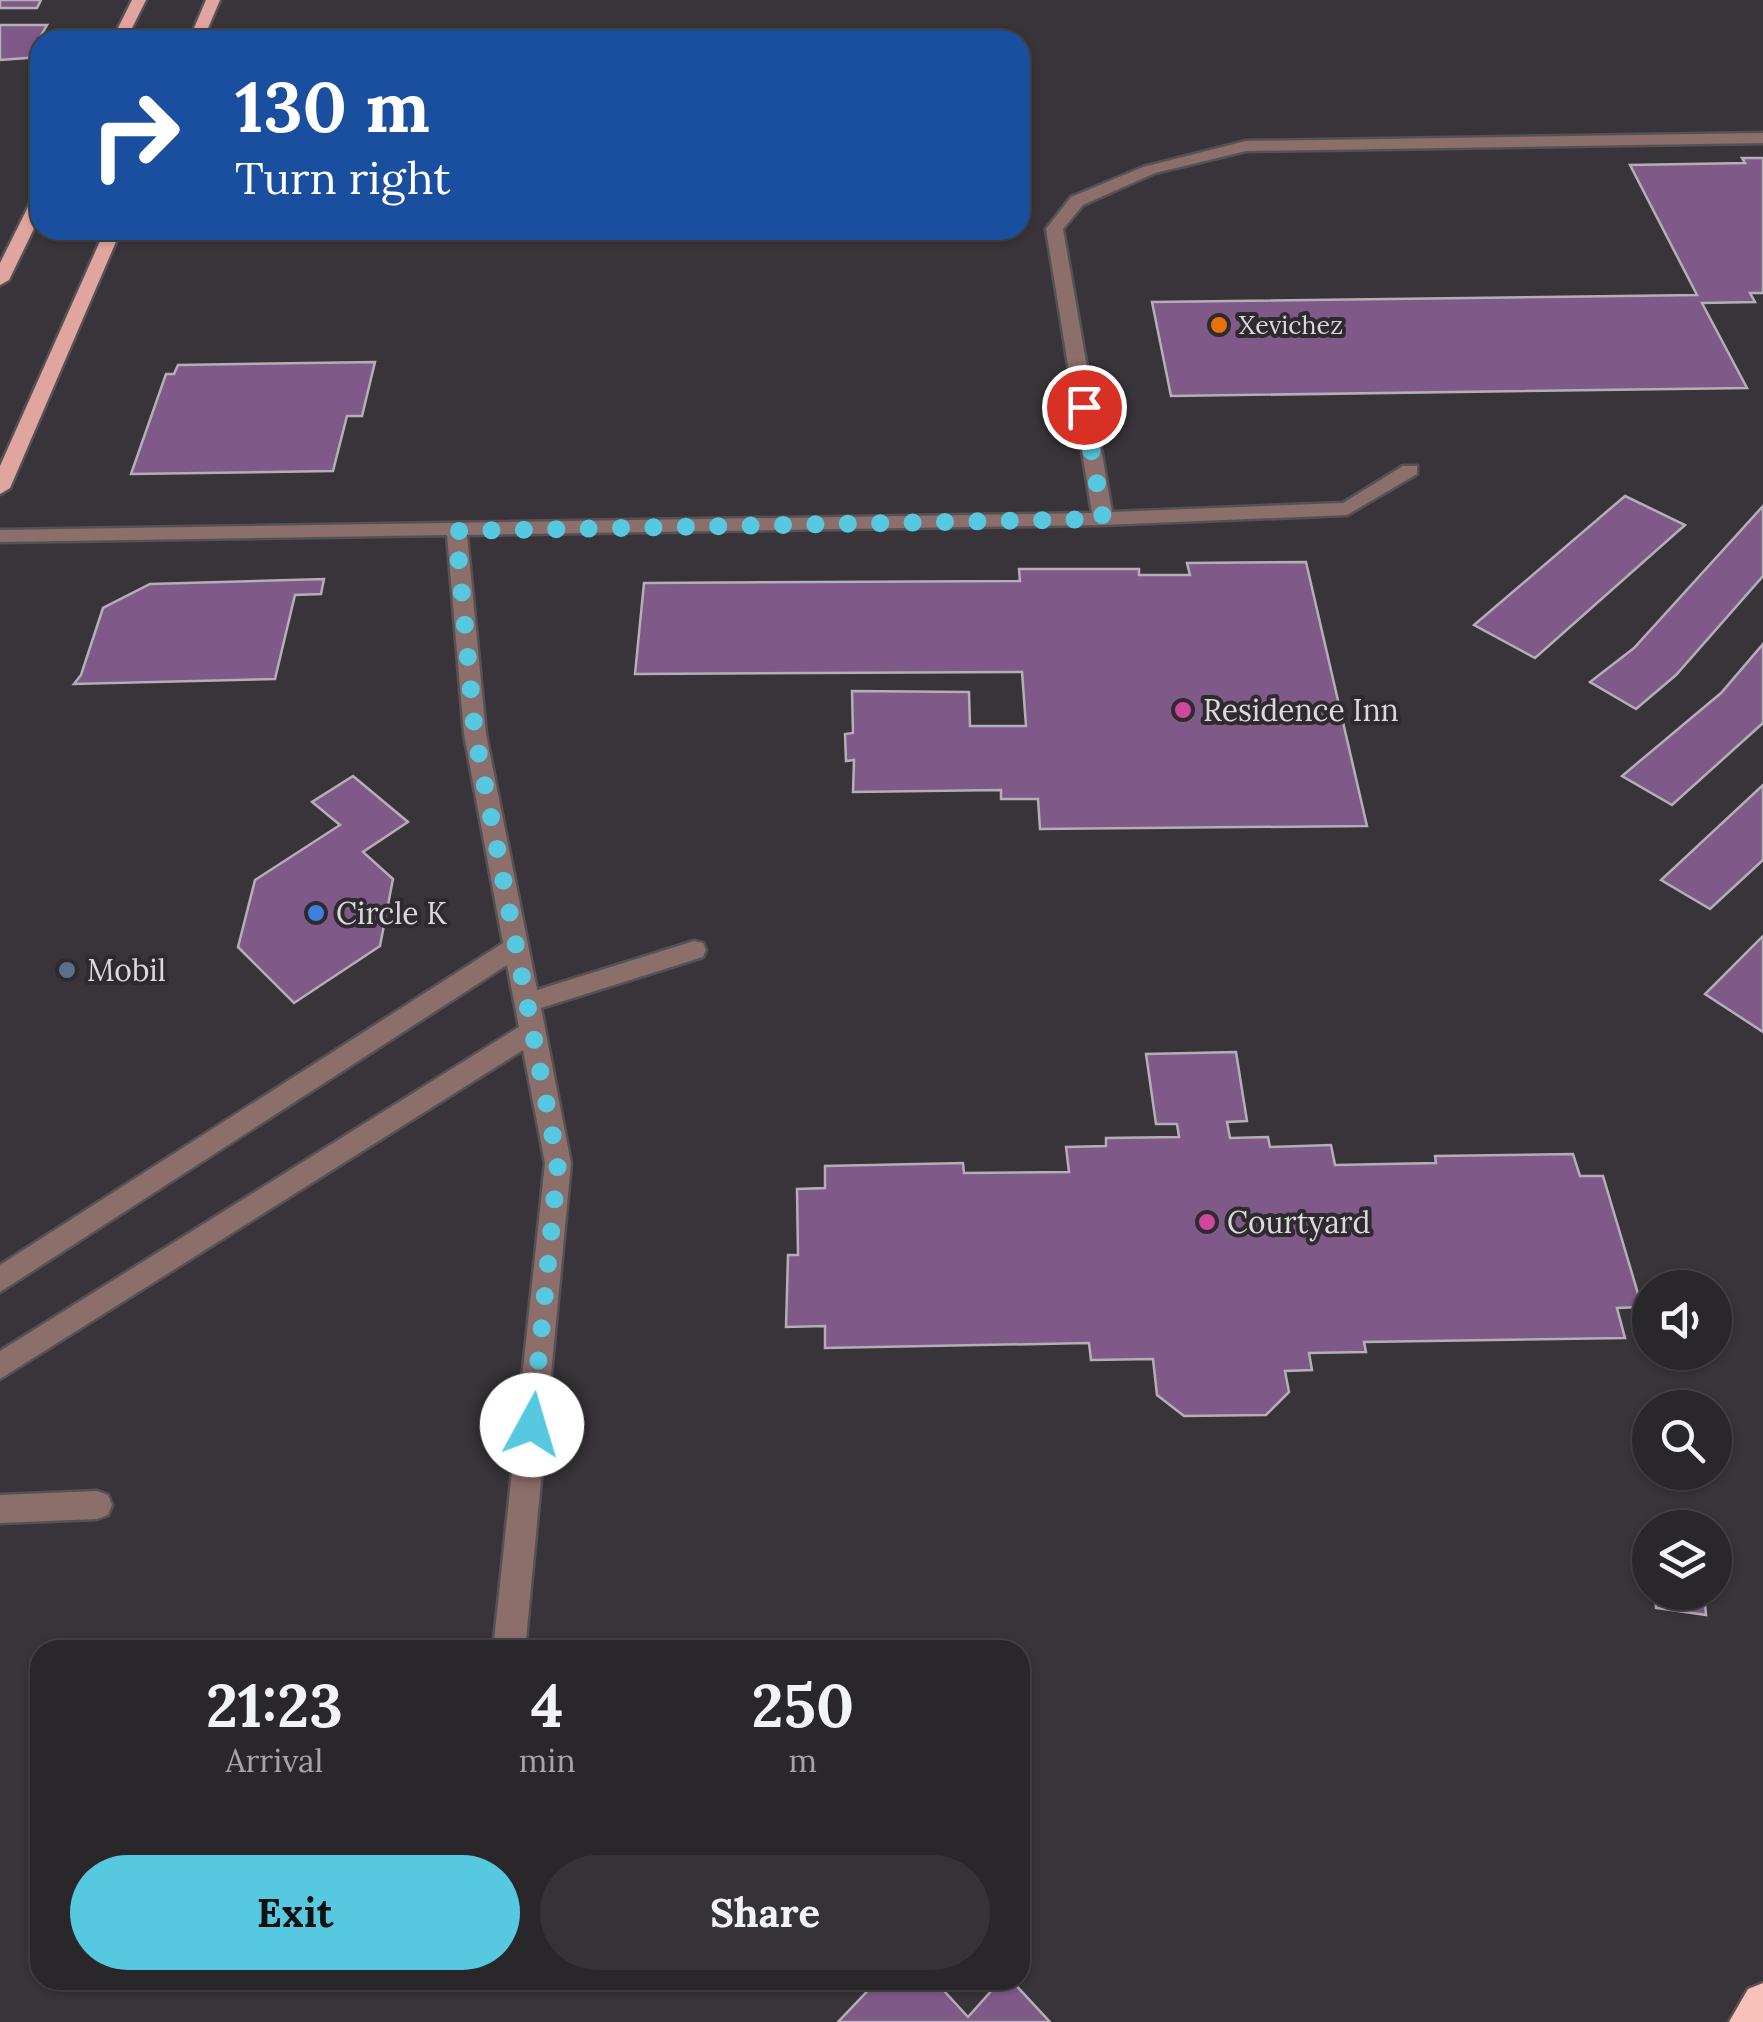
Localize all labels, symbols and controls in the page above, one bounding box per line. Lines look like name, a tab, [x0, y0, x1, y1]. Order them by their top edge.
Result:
text: 130 m	[235, 62, 430, 151]
icon: right	[70, 70, 200, 200]
text: Turn right	[235, 149, 451, 206]
place label: Xevichez	[1239, 309, 1343, 341]
marker: Xevichez	[1208, 314, 1230, 336]
pin	[1042, 365, 1127, 450]
icon: arrive	[1057, 380, 1112, 435]
place label: Residence Inn	[1203, 691, 1399, 729]
marker: Residence Inn	[1172, 699, 1194, 721]
place label: Circle K	[336, 894, 447, 932]
marker: Circle K	[305, 902, 327, 924]
place label: Mobil	[87, 951, 166, 989]
marker: Mobil	[56, 959, 78, 981]
place label: Courtyard	[1227, 1203, 1370, 1242]
marker: Courtyard	[1196, 1211, 1218, 1233]
map controls	[1632, 1270, 1732, 1610]
button: sound	[1632, 1270, 1732, 1370]
position arrow	[480, 1373, 584, 1477]
button: search	[1632, 1390, 1732, 1490]
button: layers	[1632, 1510, 1732, 1610]
text: 21:23	[206, 1667, 343, 1743]
text: 4	[531, 1667, 564, 1743]
text: 250	[752, 1667, 854, 1743]
text: Arrival	[225, 1740, 323, 1781]
text: min	[519, 1740, 576, 1781]
text: m	[789, 1740, 817, 1781]
button: Exit	[70, 1855, 520, 1970]
button: Share	[540, 1855, 990, 1970]

